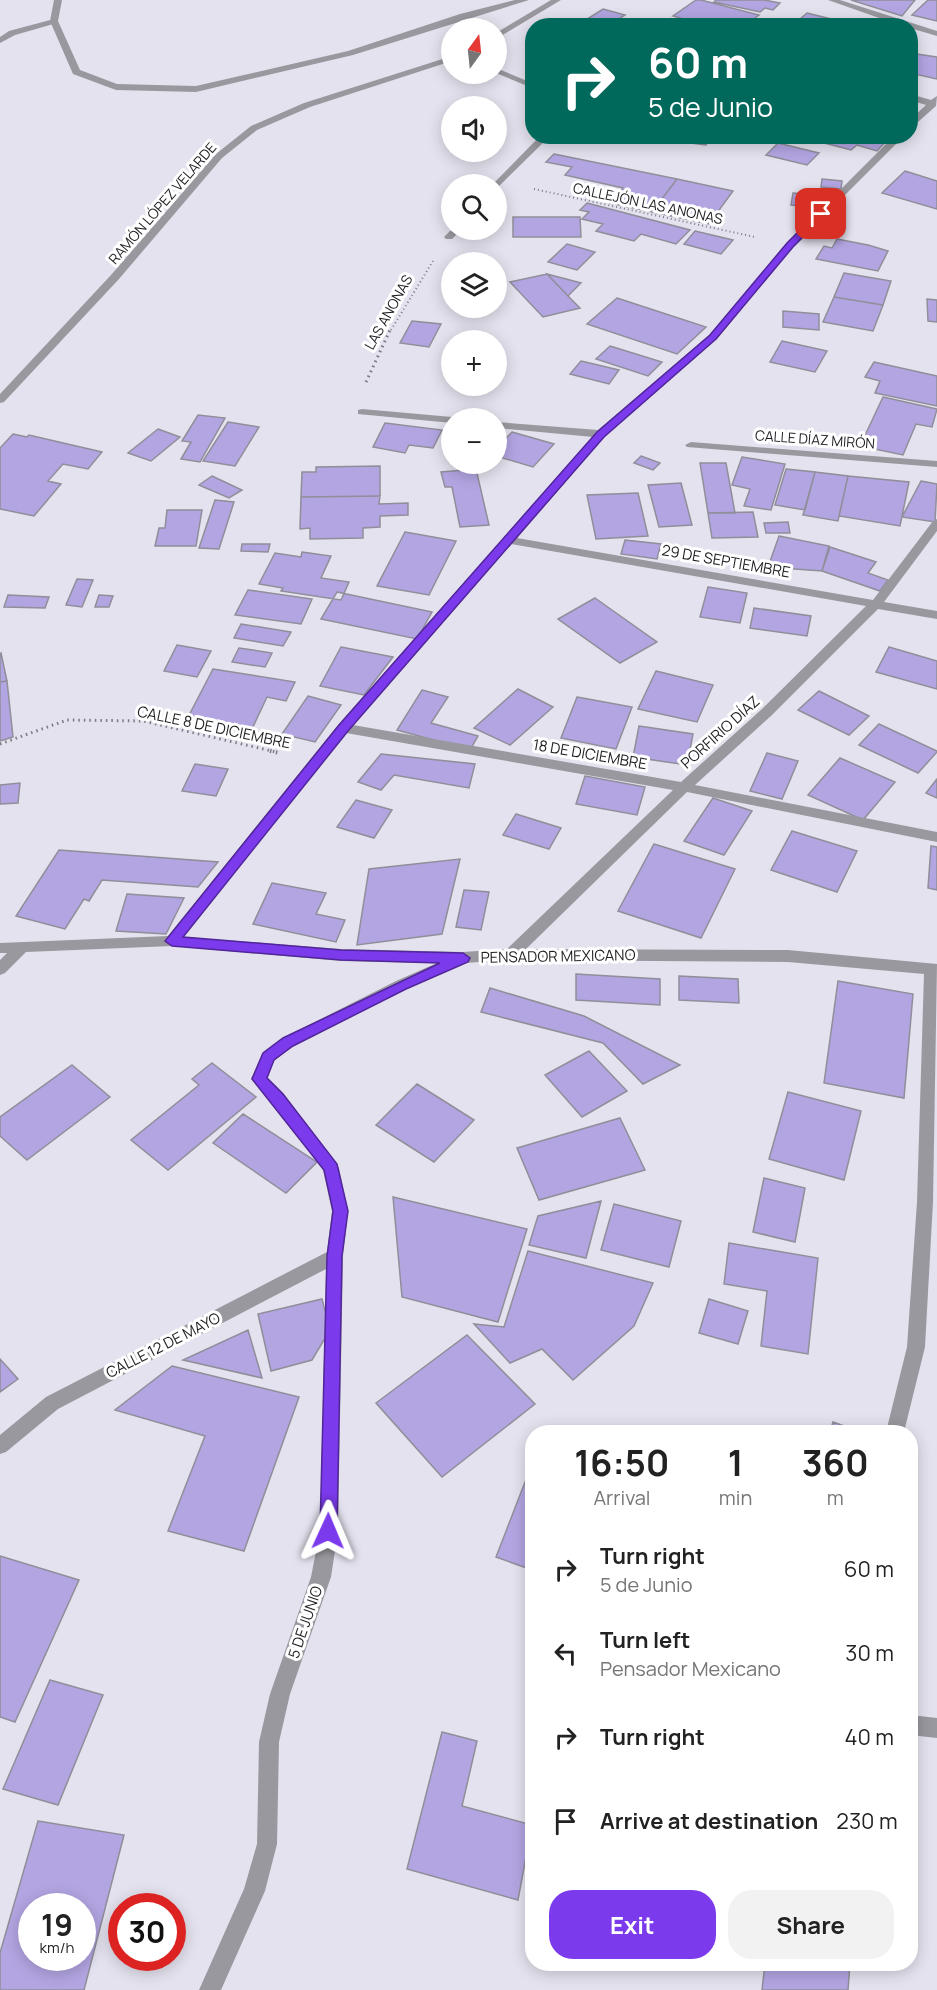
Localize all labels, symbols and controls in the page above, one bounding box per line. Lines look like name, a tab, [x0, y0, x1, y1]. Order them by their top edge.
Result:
north arrow	[441, 18, 507, 84]
map controls	[441, 18, 507, 474]
text: 60 m	[648, 33, 748, 91]
icon: right	[549, 42, 627, 120]
text: 5 de Junio	[648, 88, 773, 125]
button: sound	[441, 96, 507, 162]
street label: RAMÓN LÓPEZ VELARDE	[104, 138, 220, 268]
button: search	[441, 174, 507, 240]
street label: CALLEJÓN LAS ANONAS	[571, 178, 725, 228]
pin	[795, 188, 846, 239]
icon: arrive	[804, 197, 837, 230]
button: layers	[441, 252, 507, 318]
street label: LAS ANONAS	[360, 271, 416, 353]
button: +	[441, 330, 507, 396]
button: −	[441, 408, 507, 474]
street label: CALLE DÍAZ MIRÓN	[754, 425, 876, 453]
street label: 29 DE SEPTIEMBRE	[660, 539, 792, 583]
street label: PORFIRIO DÍAZ	[676, 691, 764, 773]
street label: CALLE 8 DE DICIEMBRE	[135, 700, 293, 754]
street label: 18 DE DICIEMBRE	[531, 734, 649, 774]
street label: PENSADOR MEXICANO	[480, 944, 636, 968]
street label: CALLE 12 DE MAYO	[102, 1307, 224, 1383]
text: 16:50	[574, 1438, 670, 1487]
text: 1	[728, 1438, 744, 1487]
text: 360	[802, 1438, 869, 1487]
text: Arrival	[593, 1484, 650, 1511]
text: min	[719, 1484, 752, 1511]
text: m	[827, 1484, 844, 1511]
position arrow	[296, 1499, 360, 1563]
text: Turn right	[600, 1541, 705, 1571]
icon: right	[549, 1553, 582, 1586]
text: 60 m	[844, 1554, 894, 1584]
text: 5 de Junio	[600, 1571, 693, 1598]
street label: 5 DE JUNIO	[283, 1583, 327, 1661]
text: Turn left	[600, 1625, 690, 1655]
icon: left	[549, 1637, 582, 1670]
text: 30 m	[845, 1638, 894, 1668]
text: Pensador Mexicano	[600, 1655, 781, 1682]
icon: right	[549, 1721, 582, 1754]
text: Turn right	[600, 1722, 705, 1752]
text: 40 m	[845, 1722, 894, 1752]
icon: arrive	[549, 1805, 582, 1838]
text: Arrive at destination	[600, 1806, 818, 1836]
text: 230 m	[836, 1806, 898, 1836]
button: Exit	[549, 1890, 716, 1959]
button: Share	[728, 1890, 894, 1959]
speed limit sign: 30	[108, 1893, 186, 1971]
text: 19	[41, 1904, 73, 1945]
text: km/h	[40, 1937, 74, 1958]

